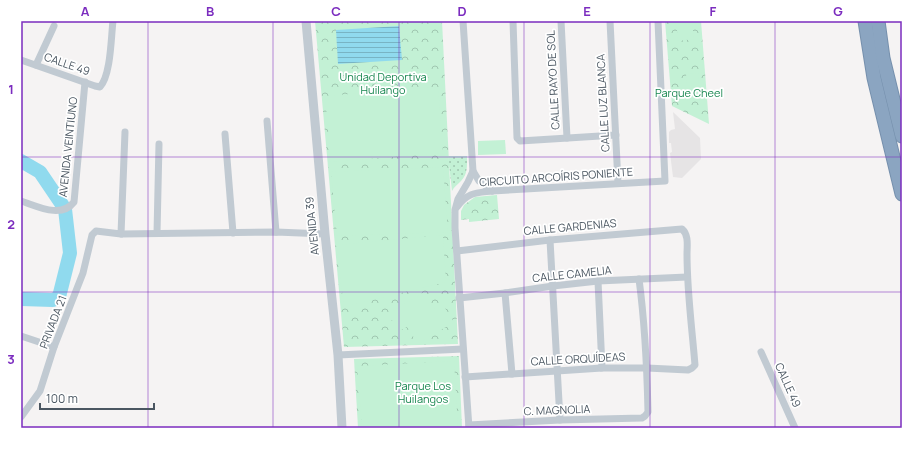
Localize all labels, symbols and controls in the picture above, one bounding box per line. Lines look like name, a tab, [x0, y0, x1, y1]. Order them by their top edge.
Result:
text: A	[81, 2, 90, 20]
text: B	[206, 2, 214, 20]
text: C	[331, 2, 341, 20]
text: D	[457, 2, 467, 20]
text: E	[583, 2, 591, 20]
text: F	[710, 2, 717, 20]
text: G	[833, 2, 843, 20]
street label: CALLE RAYO DE SOL	[542, 30, 563, 130]
street label: CALLE 49	[42, 49, 92, 78]
street label: CALLE LUZ BLANCA	[592, 54, 613, 152]
park label: Unidad Deportiva Huilango	[339, 69, 427, 97]
text: 1	[8, 80, 14, 98]
park label: Parque Cheel	[655, 85, 723, 100]
street label: AVENIDA VEINTIUNO	[55, 96, 80, 198]
street label: CIRCUITO ARCOÍRIS PONIENTE	[479, 164, 633, 189]
street label: AVENIDA 39	[301, 196, 322, 256]
text: 2	[7, 215, 15, 233]
street label: CALLE GARDENIAS	[523, 215, 617, 238]
street label: CALLE CAMELIA	[532, 262, 612, 285]
street label: PRIVADA 21	[36, 293, 70, 351]
street label: CALLE ORQUÍDEAS	[530, 349, 626, 368]
text: 3	[7, 350, 15, 368]
street label: CALLE 49	[772, 360, 805, 410]
park label: Parque Los Huilangos	[395, 378, 451, 406]
scale bar	[40, 385, 154, 411]
text: 100 m	[46, 390, 78, 407]
street label: C. MAGNOLIA	[523, 401, 591, 418]

